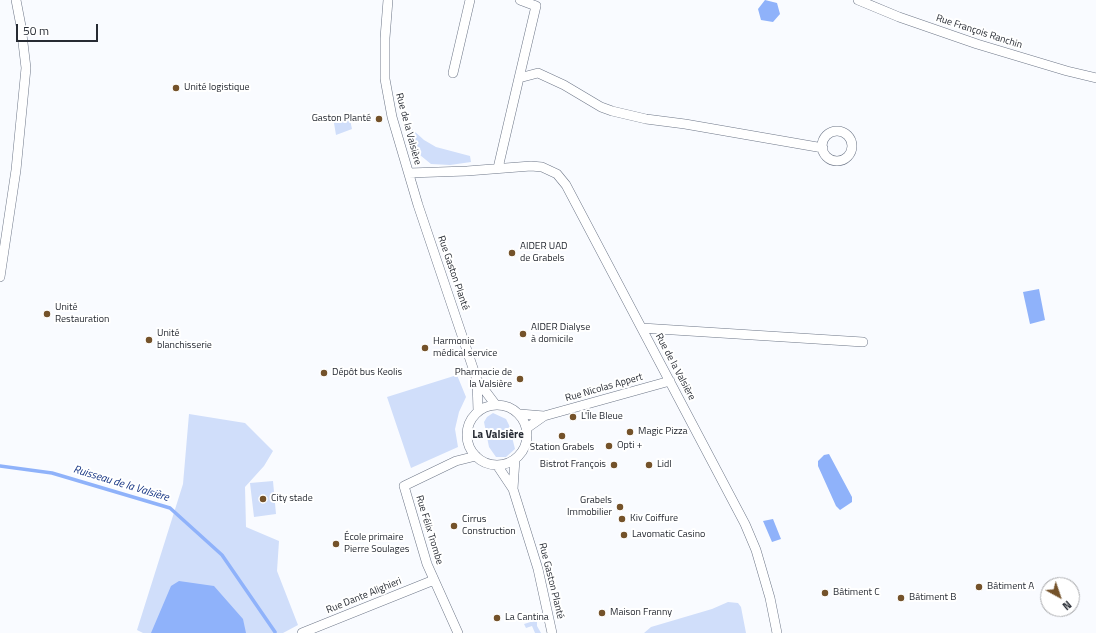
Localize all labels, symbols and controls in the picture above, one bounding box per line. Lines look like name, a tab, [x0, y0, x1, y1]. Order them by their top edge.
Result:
street label: Rue François Ranchin	[934, 12, 1024, 52]
scale bar	[18, 16, 100, 42]
text: 50 m	[23, 21, 49, 40]
place label: Unité logistique	[184, 82, 250, 94]
marker: Unité logistique	[171, 83, 181, 93]
street label: Rue de la Valsière	[393, 92, 423, 166]
place label: Gaston Planté	[312, 113, 371, 125]
marker: Gaston Planté	[374, 114, 384, 124]
street label: Rue Gaston Planté	[435, 234, 471, 312]
place label: AIDER UAD de Grabels	[520, 241, 568, 264]
marker: AIDER UAD de Grabels	[507, 248, 517, 258]
place label: Unité Restauration	[55, 302, 109, 326]
marker: Unité Restauration	[42, 309, 52, 319]
place label: AIDER Dialyse à domicile	[531, 322, 590, 346]
place label: Unité blanchisserie	[157, 328, 212, 352]
marker: AIDER Dialyse à domicile	[518, 329, 528, 339]
street label: Rue de la Valsière	[652, 332, 698, 402]
marker: Unité blanchisserie	[144, 335, 154, 345]
place label: Harmonie médical service	[433, 336, 497, 360]
marker: Harmonie médical service	[420, 343, 430, 353]
place label: Dépôt bus Keolis	[332, 367, 402, 379]
place label: Pharmacie de la Valsière	[455, 367, 512, 390]
marker: Dépôt bus Keolis	[319, 368, 329, 378]
street label: Rue Nicolas Appert	[564, 371, 644, 405]
marker: Pharmacie de la Valsière	[515, 374, 525, 384]
place label: L'Île Bleue	[581, 411, 623, 423]
marker: L'Île Bleue	[568, 412, 578, 422]
place label: Magic Pizza	[638, 426, 688, 438]
marker: Magic Pizza	[625, 427, 635, 437]
district label: La Valsière	[472, 428, 524, 442]
marker: Station Grabels	[557, 431, 567, 441]
place label: Opti +	[617, 440, 642, 452]
marker: Opti +	[604, 441, 614, 451]
place label: Station Grabels	[530, 442, 594, 454]
place label: Bistrot François	[540, 459, 606, 471]
place label: Lidl	[657, 459, 672, 471]
marker: Bistrot François	[609, 460, 619, 470]
marker: Lidl	[644, 460, 654, 470]
water label: Ruisseau de la Valsière	[72, 463, 170, 505]
place label: City stade	[271, 493, 313, 505]
marker: City stade	[258, 494, 268, 504]
street label: Rue Félix Trombe	[413, 494, 445, 566]
place label: Grabels Immobilier	[567, 495, 612, 518]
marker: Grabels Immobilier	[615, 502, 625, 512]
place label: Kiv Coiffure	[630, 513, 678, 525]
place label: Cirrus Construction	[462, 514, 516, 538]
marker: Kiv Coiffure	[617, 514, 627, 524]
marker: Cirrus Construction	[449, 521, 459, 531]
place label: Lavomatic Casino	[632, 529, 705, 541]
marker: Lavomatic Casino	[619, 530, 629, 540]
place label: École primaire Pierre Soulages	[344, 532, 409, 556]
marker: École primaire Pierre Soulages	[331, 539, 341, 549]
street label: Rue Gaston Planté	[536, 542, 566, 620]
street label: Rue Dante Alighieri	[325, 575, 403, 617]
north arrow	[1040, 577, 1080, 617]
place label: Bâtiment A	[987, 581, 1034, 593]
marker: Bâtiment A	[974, 582, 984, 592]
place label: Bâtiment C	[833, 587, 880, 599]
marker: Bâtiment C	[820, 588, 830, 598]
place label: Bâtiment B	[909, 592, 956, 604]
marker: Bâtiment B	[896, 593, 906, 603]
text: N	[1059, 597, 1075, 614]
place label: Maison Franny	[610, 607, 672, 619]
marker: Maison Franny	[597, 608, 607, 618]
place label: La Cantina	[505, 612, 549, 624]
marker: La Cantina	[492, 613, 502, 623]

